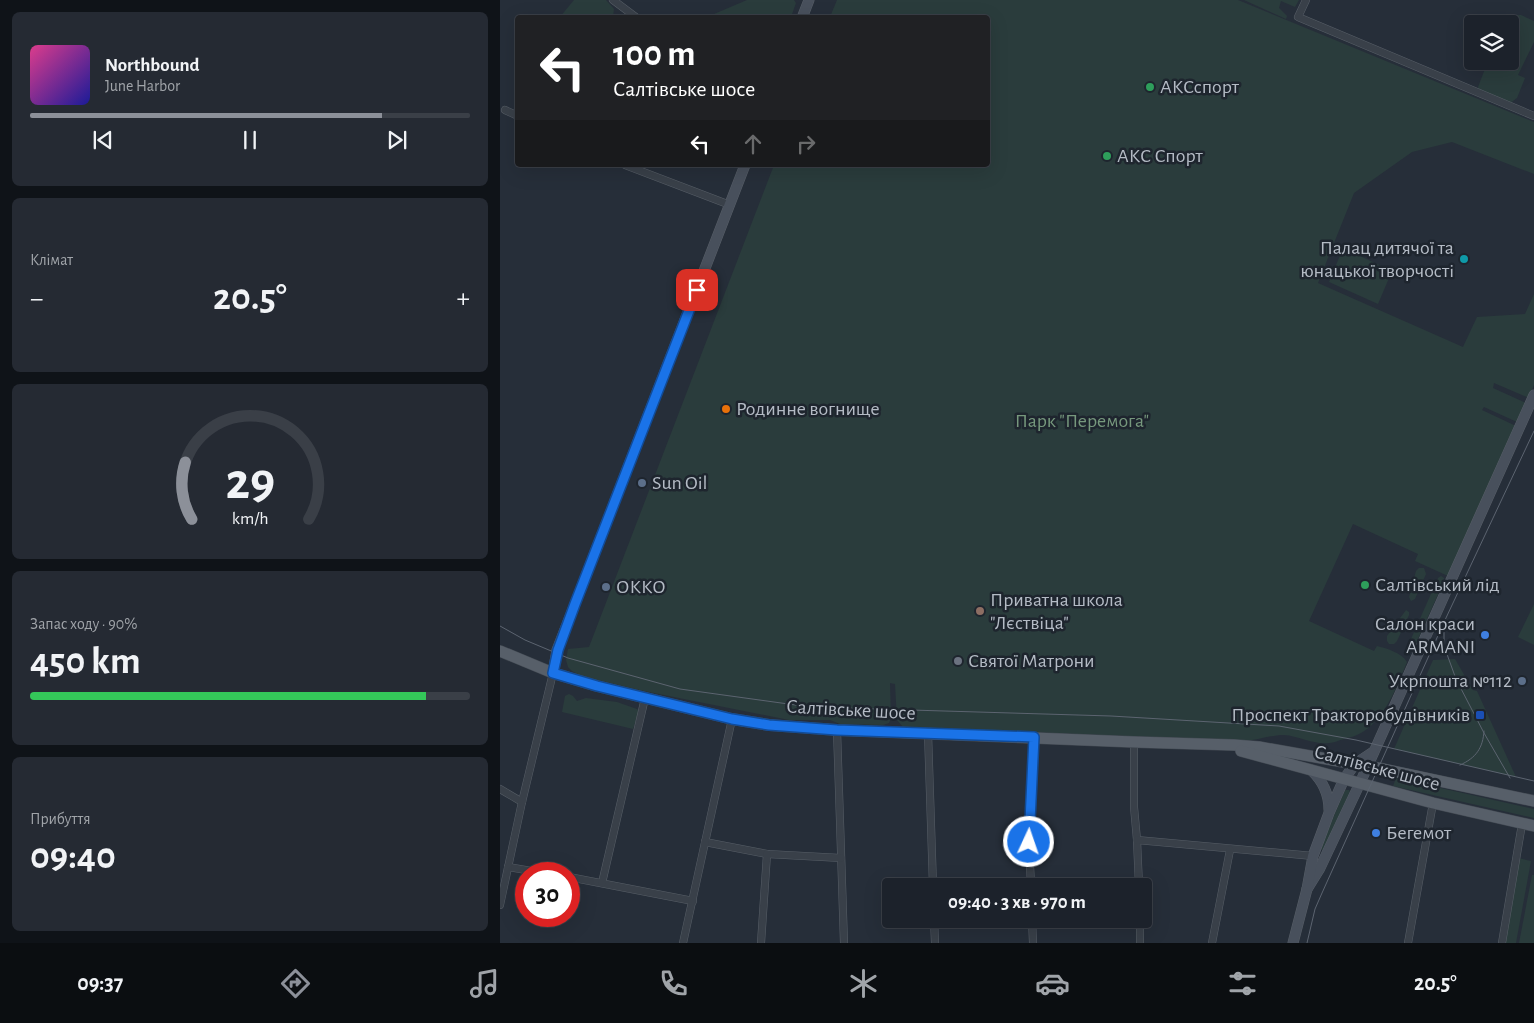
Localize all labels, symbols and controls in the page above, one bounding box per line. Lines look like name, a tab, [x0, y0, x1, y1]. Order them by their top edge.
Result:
map controls	[1464, 15, 1519, 70]
button: layers	[1464, 15, 1519, 70]
icon: left	[530, 35, 595, 100]
text: 100 m	[613, 37, 696, 72]
text: Northbound	[105, 56, 200, 75]
place label: АКСспорт	[1160, 77, 1240, 97]
text: June Harbor	[105, 78, 180, 94]
text: Салтівське шосе	[613, 78, 755, 100]
marker: АКСспорт	[1144, 81, 1156, 93]
icon: previous	[89, 126, 117, 154]
icon: pause	[236, 126, 264, 154]
icon: next	[383, 126, 411, 154]
icon: left	[686, 130, 714, 158]
icon: ahead	[739, 130, 767, 158]
icon: right	[792, 130, 820, 158]
place label: АКС Спорт	[1117, 146, 1203, 166]
marker: АКС Спорт	[1101, 150, 1113, 162]
place label: Палац дитячої та юнацької творчості	[1300, 238, 1454, 281]
text: Клімат	[30, 252, 73, 268]
marker: Палац дитячої та юнацької творчості	[1458, 253, 1470, 265]
pin	[676, 269, 718, 311]
icon: arrive	[683, 276, 711, 304]
text: 20.5°	[213, 279, 287, 317]
text: −	[30, 285, 43, 313]
text: +	[457, 285, 470, 313]
place label: Родинне вогнище	[736, 399, 880, 419]
marker: Родинне вогнище	[720, 403, 732, 415]
park label: Парк "Перемога"	[1015, 411, 1149, 431]
text: 29	[225, 456, 275, 508]
place label: Sun Oil	[652, 473, 708, 493]
marker: Sun Oil	[636, 477, 648, 489]
text: km/h	[232, 510, 268, 528]
place label: Салтівський лід	[1375, 575, 1500, 595]
place label: ОККО	[616, 577, 666, 597]
marker: Салтівський лід	[1359, 579, 1371, 591]
marker: ОККО	[600, 581, 612, 593]
place label: Приватна школа "Лєствіца"	[990, 590, 1123, 633]
marker: Приватна школа "Лєствіца"	[974, 605, 986, 617]
place label: Салон краси ARMANI	[1375, 614, 1475, 657]
text: Запас ходу · 90%	[30, 616, 137, 632]
marker: Салон краси ARMANI	[1479, 629, 1491, 641]
text: 450 km	[30, 643, 141, 681]
place label: Святої Матрони	[968, 651, 1095, 671]
marker: Святої Матрони	[952, 655, 964, 667]
place label: Укрпошта №112	[1389, 671, 1512, 691]
marker: Укрпошта №112	[1516, 675, 1528, 687]
street label: Салтівське шосе	[786, 697, 916, 723]
place label: Проспект Тракторобудівників	[1231, 705, 1470, 725]
marker: Проспект Тракторобудівників	[1474, 709, 1486, 721]
street label: Салтівське шосе	[1312, 742, 1442, 794]
text: Прибуття	[30, 811, 91, 827]
position arrow	[1002, 815, 1054, 867]
place label: Бегемот	[1386, 823, 1452, 843]
marker: Бегемот	[1370, 827, 1382, 839]
text: 09:40	[30, 838, 116, 876]
speed limit sign: 30	[515, 862, 580, 927]
text: 09:40 · 3 хв · 970 m	[948, 893, 1086, 912]
icon: directions	[278, 966, 313, 1001]
icon: music	[467, 966, 502, 1001]
icon: phone	[656, 966, 691, 1001]
icon: climate	[846, 966, 881, 1001]
icon: car	[1035, 966, 1070, 1001]
icon: filters	[1225, 966, 1260, 1001]
text: 09:37	[77, 972, 123, 994]
text: 20.5°	[1414, 972, 1457, 994]

